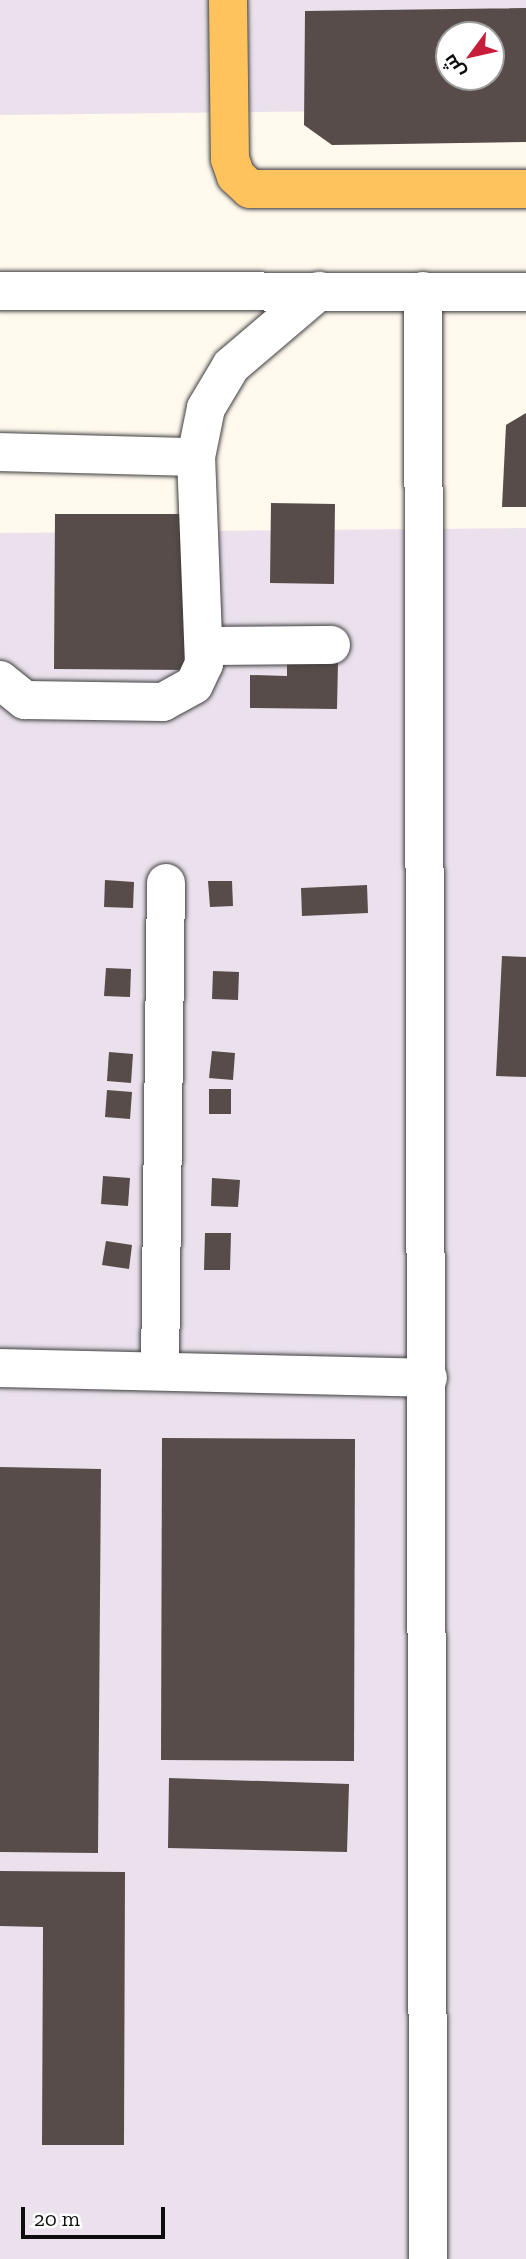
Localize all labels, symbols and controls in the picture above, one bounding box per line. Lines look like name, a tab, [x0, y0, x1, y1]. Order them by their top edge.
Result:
north arrow	[435, 21, 505, 91]
text: ش	[437, 50, 470, 83]
scale bar	[24, 2192, 168, 2236]
text: 20 m	[34, 2206, 80, 2231]

